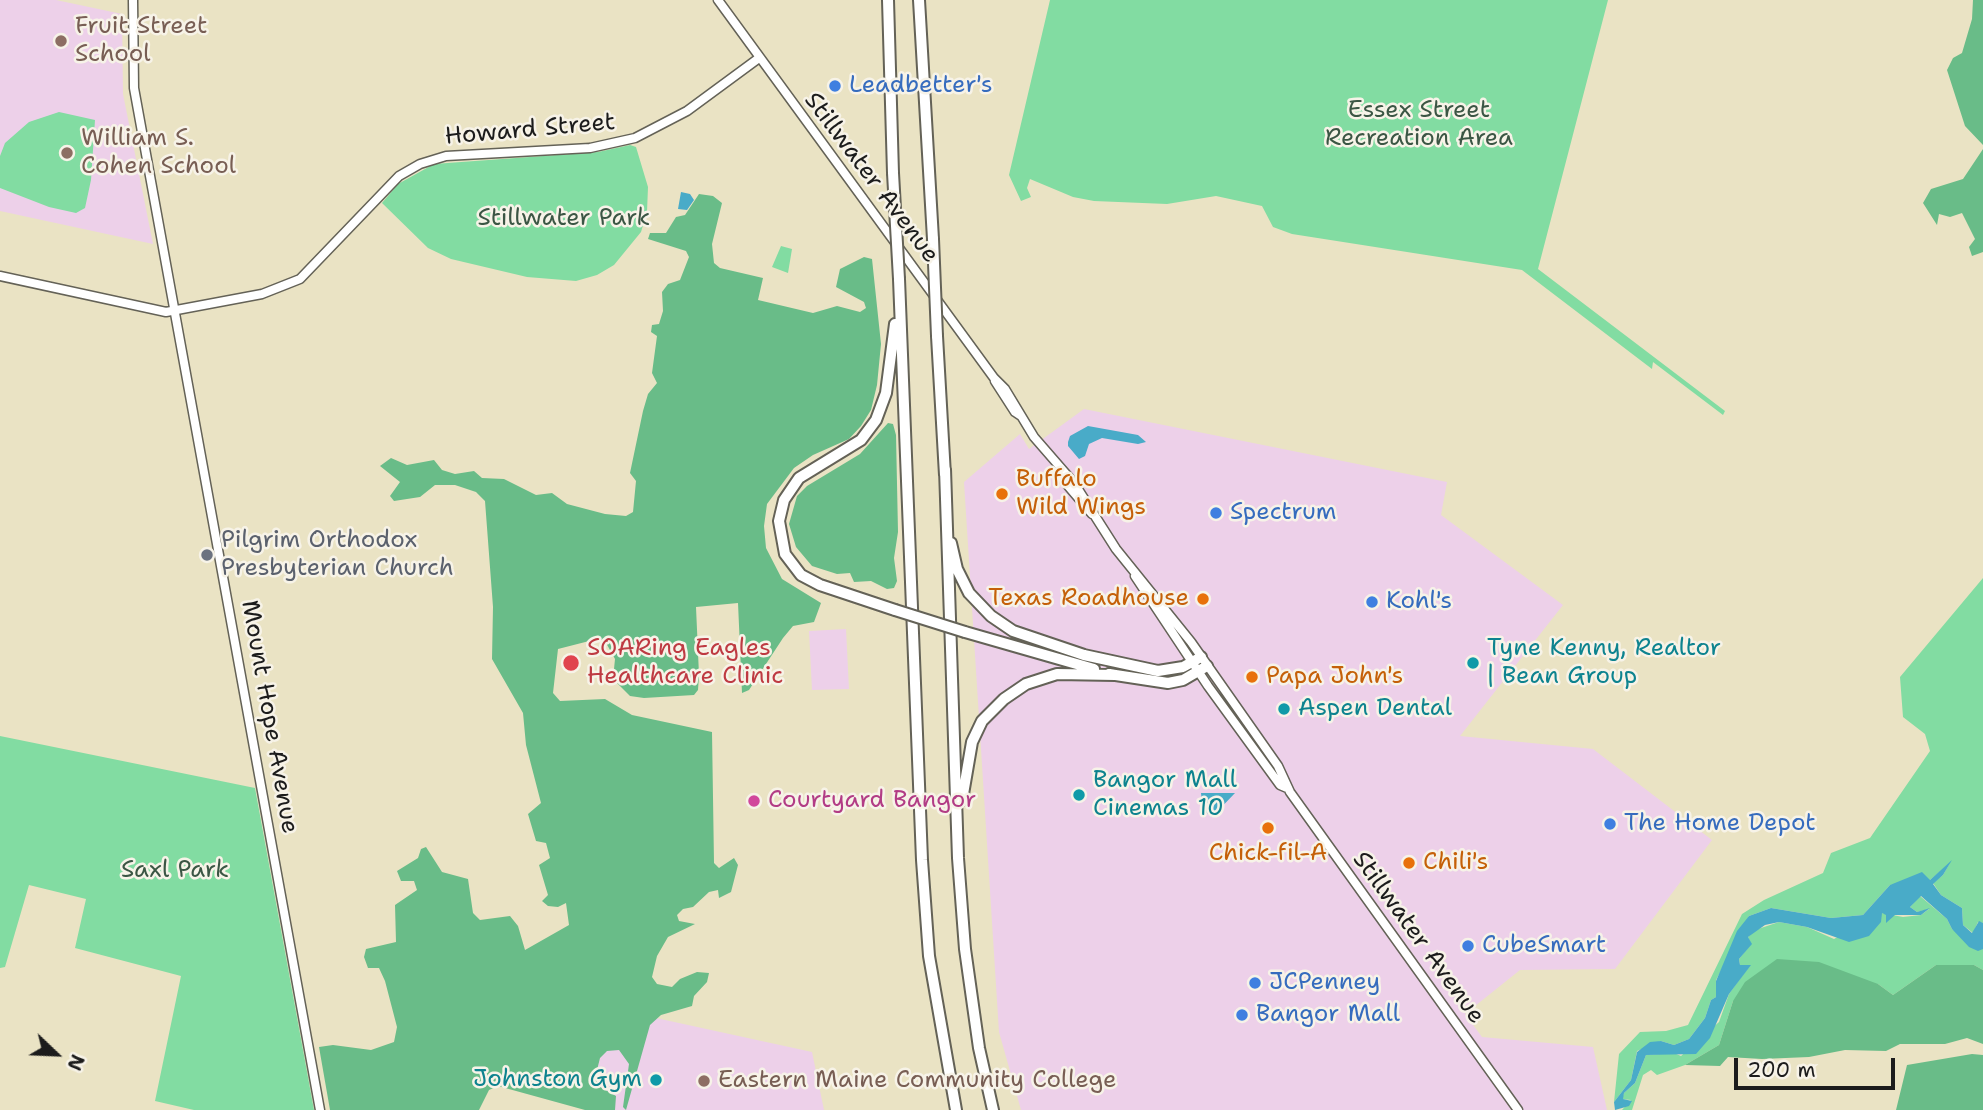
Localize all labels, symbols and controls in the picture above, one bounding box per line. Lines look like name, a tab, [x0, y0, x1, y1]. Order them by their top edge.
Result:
place label: Fruit Street School	[75, 13, 208, 69]
marker: Fruit Street School	[53, 33, 69, 49]
place label: Leadbetter's	[849, 72, 993, 100]
marker: Leadbetter's	[827, 78, 843, 94]
street label: Stillwater Avenue	[798, 87, 944, 269]
park label: Essex Street Recreation Area	[1325, 97, 1513, 153]
street label: Howard Street	[444, 108, 616, 152]
place label: William S. Cohen School	[81, 125, 236, 181]
marker: William S. Cohen School	[59, 145, 75, 161]
park label: Stillwater Park	[478, 205, 650, 233]
place label: Buffalo Wild Wings	[1016, 466, 1146, 522]
marker: Buffalo Wild Wings	[994, 486, 1010, 502]
place label: Spectrum	[1230, 499, 1336, 527]
marker: Spectrum	[1208, 505, 1224, 521]
place label: Pilgrim Orthodox Presbyterian Church	[221, 527, 454, 583]
marker: Pilgrim Orthodox Presbyterian Church	[199, 547, 215, 563]
place label: Texas Roadhouse	[988, 585, 1189, 613]
place label: Kohl's	[1386, 588, 1452, 616]
marker: Texas Roadhouse	[1195, 591, 1211, 607]
marker: Kohl's	[1364, 594, 1380, 610]
street label: Mount Hope Avenue	[234, 598, 304, 836]
place label: SOARing Eagles Healthcare Clinic	[587, 635, 783, 691]
place label: Tyne Kenny, Realtor | Bean Group	[1487, 635, 1721, 691]
marker: SOARing Eagles Healthcare Clinic	[561, 653, 581, 673]
marker: Tyne Kenny, Realtor | Bean Group	[1465, 655, 1481, 671]
place label: Papa John's	[1266, 663, 1403, 691]
marker: Papa John's	[1244, 669, 1260, 685]
place label: Aspen Dental	[1298, 695, 1452, 723]
marker: Aspen Dental	[1276, 701, 1292, 717]
place label: Bangor Mall Cinemas 10	[1093, 767, 1237, 823]
place label: Courtyard Bangor	[768, 787, 976, 815]
marker: Bangor Mall Cinemas 10	[1071, 787, 1087, 803]
marker: Courtyard Bangor	[746, 793, 762, 809]
place label: The Home Depot	[1624, 810, 1816, 838]
marker: The Home Depot	[1602, 816, 1618, 832]
marker: Chick-fil-A	[1260, 820, 1276, 836]
place label: Chick-fil-A	[1209, 840, 1327, 868]
street label: Stillwater Avenue	[1346, 846, 1490, 1030]
place label: Chili's	[1423, 849, 1488, 877]
marker: Chili's	[1401, 855, 1417, 871]
park label: Saxl Park	[121, 857, 229, 885]
place label: CubeSmart	[1482, 932, 1606, 960]
marker: CubeSmart	[1460, 938, 1476, 954]
place label: JCPenney	[1269, 969, 1380, 997]
marker: JCPenney	[1247, 975, 1263, 991]
place label: Bangor Mall	[1256, 1001, 1400, 1029]
marker: Bangor Mall	[1234, 1007, 1250, 1023]
north arrow	[21, 1019, 91, 1089]
scale bar	[1738, 1044, 1899, 1088]
text: N	[61, 1051, 90, 1074]
text: 200 m	[1747, 1056, 1816, 1084]
place label: Johnston Gym	[473, 1066, 642, 1094]
place label: Eastern Maine Community College	[718, 1067, 1117, 1095]
marker: Johnston Gym	[648, 1072, 664, 1088]
marker: Eastern Maine Community College	[696, 1073, 712, 1089]

